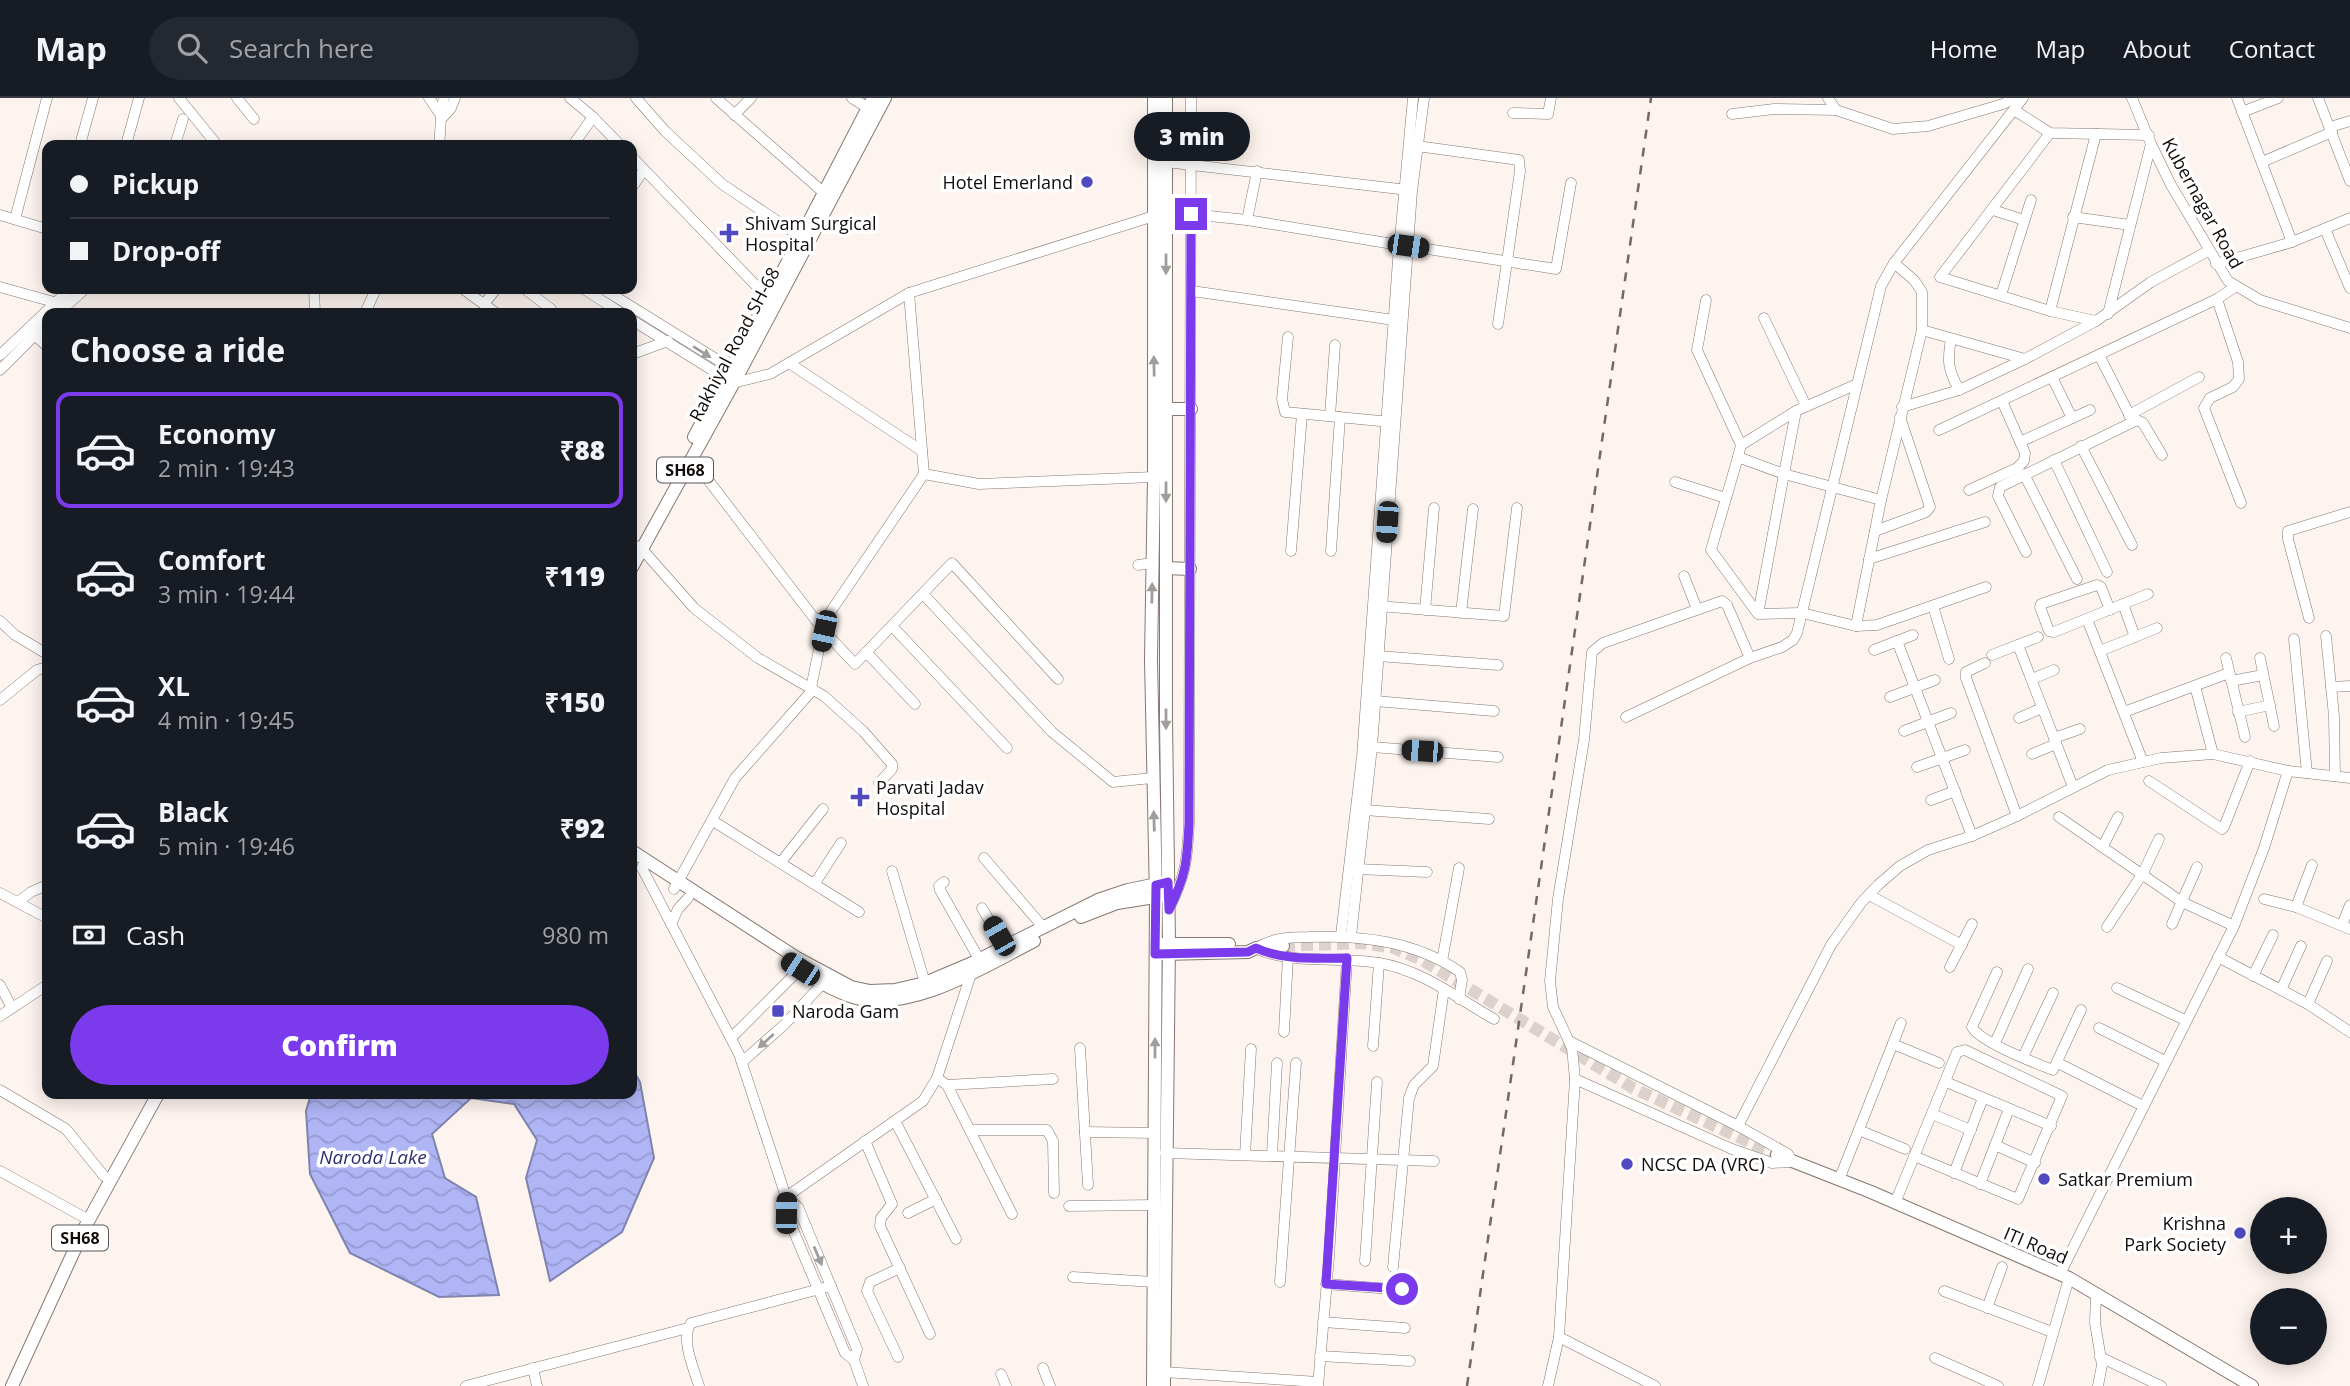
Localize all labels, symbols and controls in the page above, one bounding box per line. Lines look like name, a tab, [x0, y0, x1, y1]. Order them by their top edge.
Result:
search box	[149, 17, 639, 80]
text: Map	[35, 26, 107, 71]
icon: search	[173, 29, 211, 67]
text: Search here	[229, 30, 374, 66]
text: Home	[1930, 32, 1998, 65]
text: Map	[2036, 32, 2085, 65]
text: About	[2123, 32, 2191, 65]
text: Contact	[2229, 32, 2315, 65]
callout: 3 min	[1133, 113, 1249, 162]
text: 3 min	[1159, 120, 1225, 152]
street label: Kubernagar Road	[2157, 133, 2249, 273]
text: Pickup	[112, 166, 199, 202]
place label: Hotel Emerland	[942, 170, 1073, 194]
marker: Hotel Emerland	[1079, 174, 1095, 190]
route end	[1175, 198, 1207, 230]
place label: Shivam Surgical Hospital	[745, 211, 877, 256]
marker: Shivam Surgical Hospital	[719, 223, 739, 243]
text: Drop-off	[112, 233, 220, 269]
car	[1386, 233, 1431, 259]
one-way arrow	[1160, 253, 1172, 275]
street label: Rakhiyal Road SH-68	[683, 263, 785, 425]
text: Choose a ride	[70, 328, 285, 371]
one-way arrow	[693, 345, 712, 358]
one-way arrow	[1148, 355, 1159, 377]
text: Economy	[158, 416, 276, 452]
icon: car	[74, 419, 137, 482]
text: ₹88	[560, 432, 605, 468]
text: 2 min · 19:43	[158, 452, 295, 484]
road number: SH68	[657, 458, 713, 482]
one-way arrow	[1160, 481, 1172, 503]
car	[1376, 500, 1399, 544]
text: Comfort	[158, 542, 265, 578]
icon: car	[74, 545, 137, 608]
text: ₹119	[544, 558, 605, 594]
text: 3 min · 19:44	[158, 578, 295, 610]
one-way arrow	[1147, 582, 1158, 604]
car	[810, 608, 839, 654]
text: XL	[158, 668, 190, 704]
icon: car	[74, 671, 137, 734]
text: ₹150	[544, 684, 605, 720]
text: 4 min · 19:45	[158, 704, 295, 736]
one-way arrow	[1160, 708, 1172, 730]
car	[1401, 739, 1444, 763]
place label: Parvati Jadav Hospital	[876, 775, 984, 820]
marker: Parvati Jadav Hospital	[850, 787, 870, 807]
text: Black	[158, 794, 229, 830]
icon: car	[74, 797, 137, 860]
text: ₹92	[560, 810, 605, 846]
one-way arrow	[1148, 810, 1159, 832]
text: 5 min · 19:46	[158, 830, 295, 862]
car	[980, 913, 1019, 959]
icon: cash	[70, 916, 108, 954]
text: Cash	[126, 917, 185, 953]
text: 980 m	[542, 919, 609, 951]
car	[777, 949, 824, 989]
place label: Naroda Gam	[792, 999, 899, 1023]
marker: Naroda Gam	[770, 1003, 786, 1019]
button: Confirm	[70, 1005, 609, 1085]
one-way arrow	[757, 1033, 775, 1049]
one-way arrow	[1149, 1037, 1161, 1059]
water label: Naroda Lake	[319, 1144, 427, 1170]
place label: NCSC DA (VRC)	[1641, 1152, 1765, 1176]
marker: NCSC DA (VRC)	[1619, 1156, 1635, 1172]
place label: Satkar Premium	[2058, 1167, 2193, 1191]
marker: Satkar Premium	[2036, 1171, 2052, 1187]
car	[776, 1192, 797, 1234]
map controls	[2250, 1197, 2327, 1365]
button: +	[2250, 1197, 2327, 1274]
place label: Krishna Park Society	[2124, 1211, 2227, 1256]
street label: ITI Road	[2000, 1221, 2072, 1269]
marker: Krishna Park Society	[2232, 1225, 2248, 1241]
road number: SH68	[52, 1226, 108, 1250]
one-way arrow	[812, 1246, 824, 1266]
route start	[1386, 1273, 1418, 1305]
button: −	[2250, 1288, 2327, 1365]

